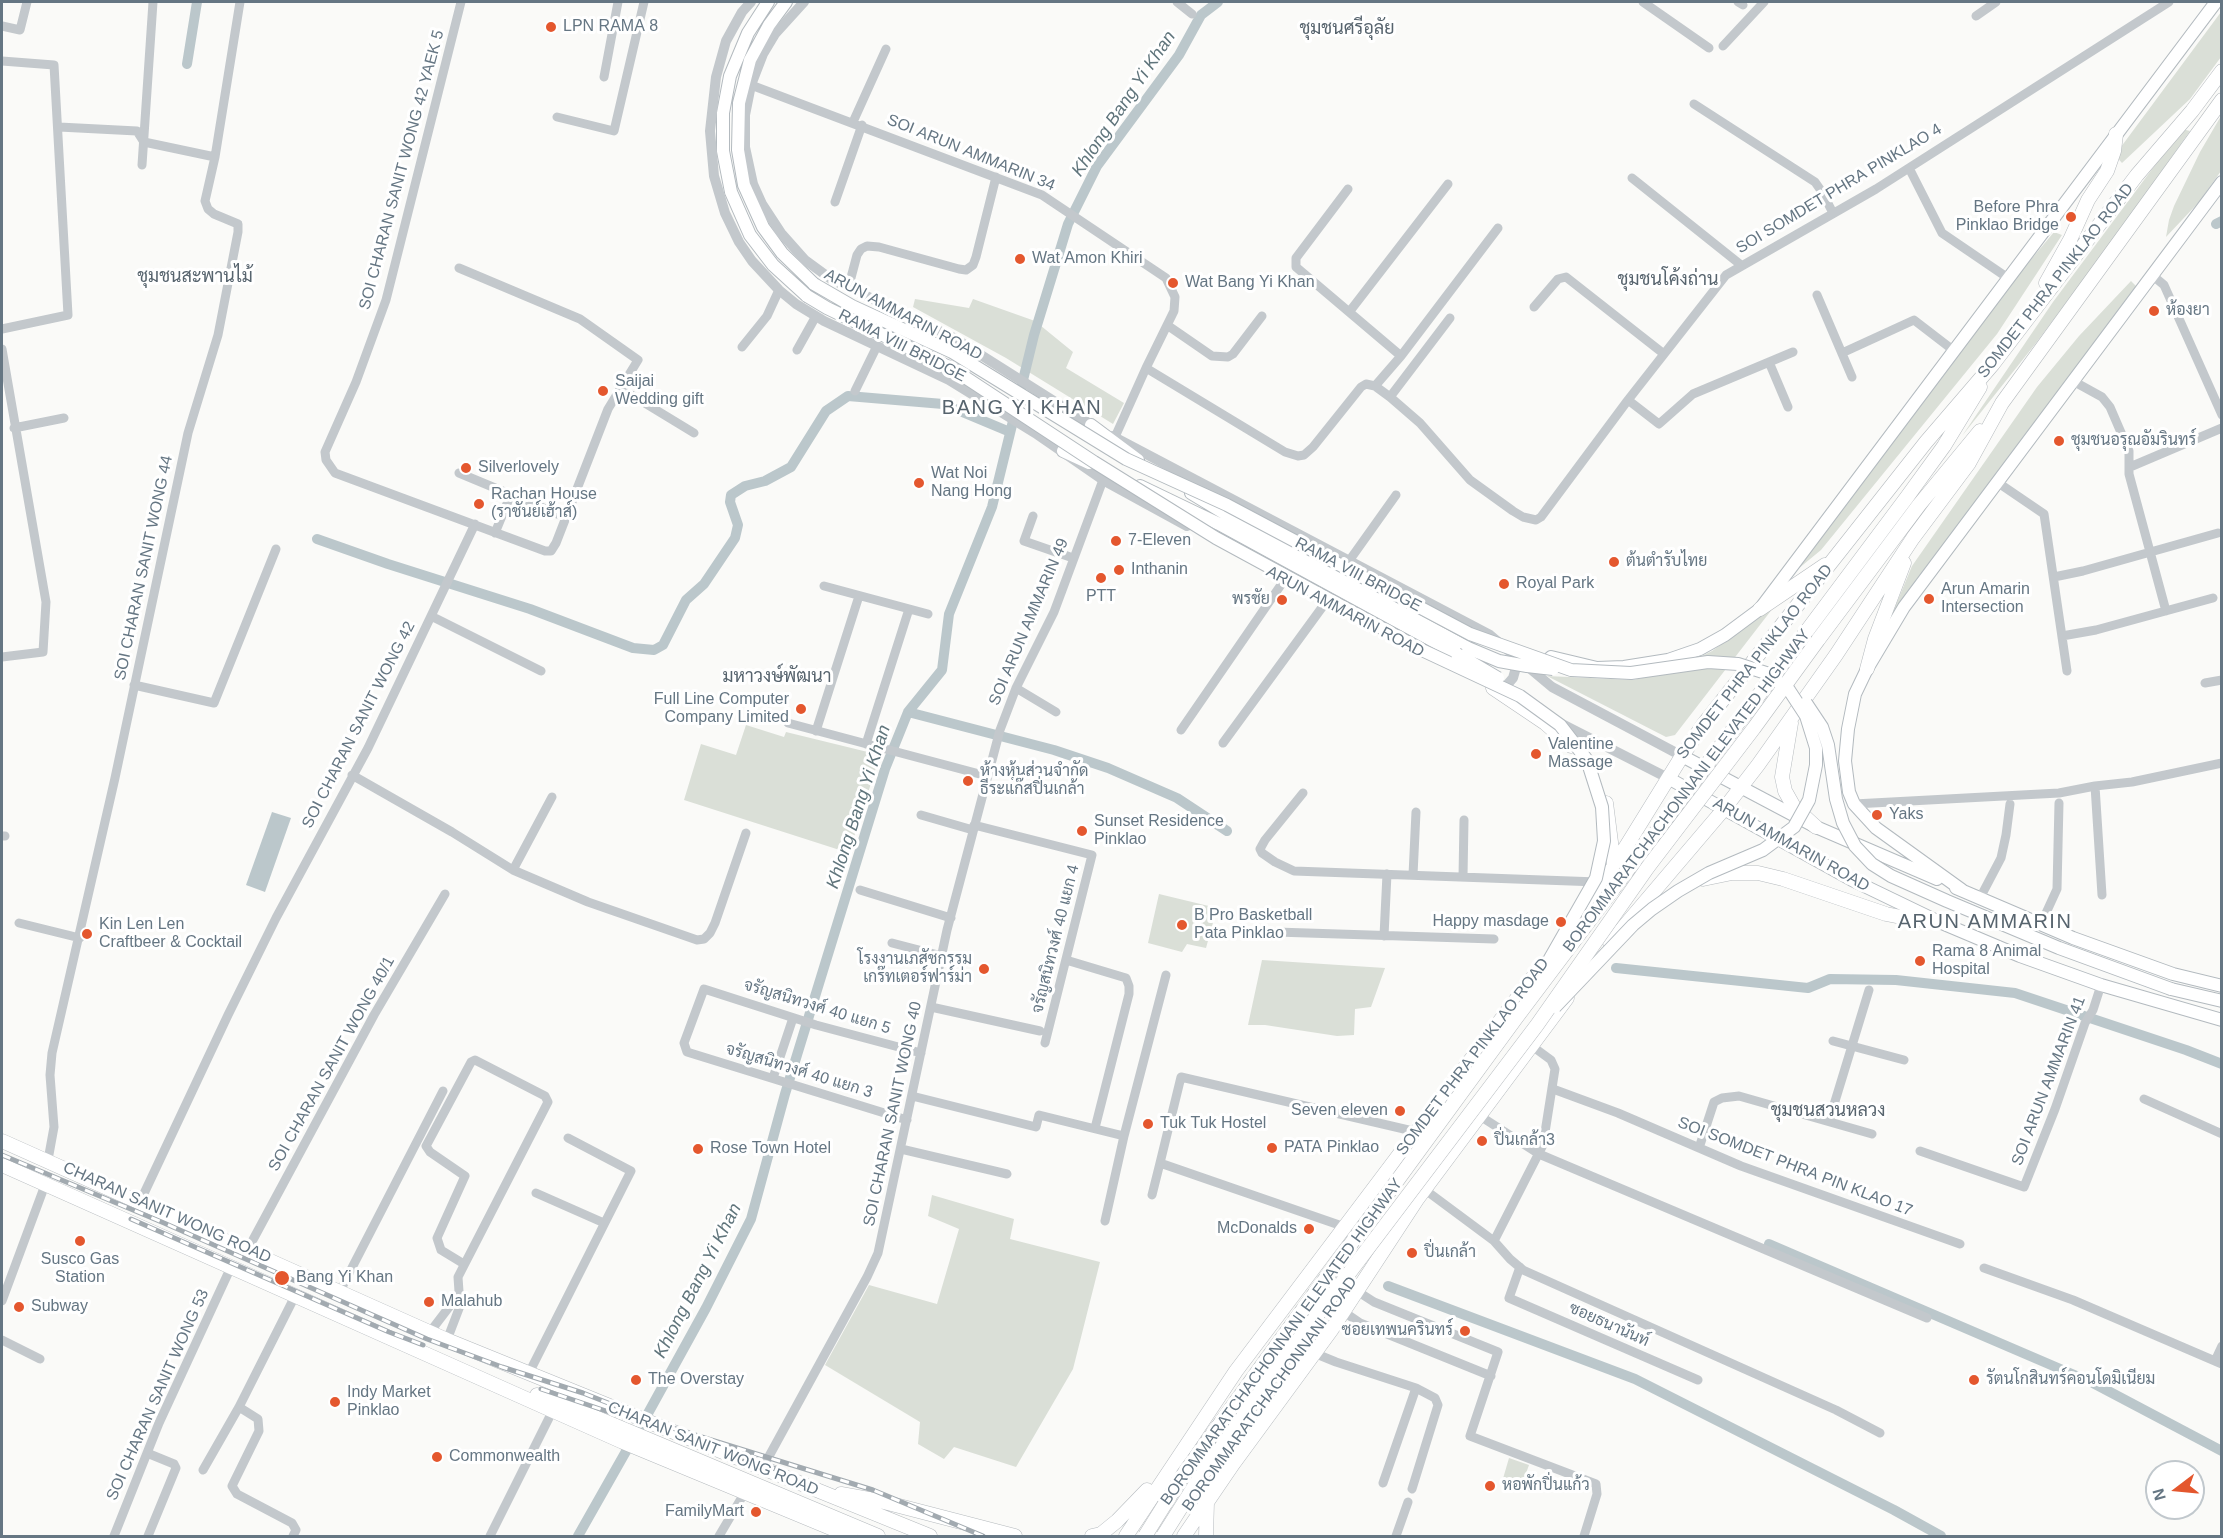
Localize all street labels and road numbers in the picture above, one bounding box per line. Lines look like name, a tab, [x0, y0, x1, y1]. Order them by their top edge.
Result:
street label: SOI CHARAN SANIT WONG 42 YAEK 5	[355, 28, 449, 312]
street label: SOI ARUN AMMARIN 34	[884, 110, 1058, 196]
street label: SOI SOMDET PHRA PINKLAO 4	[1733, 120, 1945, 258]
street label: SOMDET PHRA PINKLAO ROAD	[1974, 180, 2138, 382]
street label: ARUN AMMARIN ROAD	[821, 265, 985, 365]
street label: RAMA VIII BRIDGE	[835, 306, 969, 386]
street label: SOI CHARAN SANIT WONG 44	[111, 454, 177, 682]
street label: RAMA VIII BRIDGE	[1291, 534, 1425, 616]
street label: SOI ARUN AMMARIN 49	[985, 536, 1073, 708]
street label: SOMDET PHRA PINKLAO ROAD	[1673, 561, 1837, 763]
street label: ARUN AMMARIN ROAD	[1263, 562, 1427, 662]
street label: SOI CHARAN SANIT WONG 42	[298, 618, 420, 832]
street label: BOROMMARATCHACHONNANI ELEVATED HIGHWAY	[1559, 626, 1815, 956]
street label: ARUN AMMARIN ROAD	[1709, 794, 1873, 896]
street label: จรัญสนิทวงศ์ 40 แยก 4	[1028, 863, 1084, 1015]
street label: SOI CHARAN SANIT WONG 40/1	[265, 953, 399, 1175]
street label: SOMDET PHRA PINKLAO ROAD	[1393, 955, 1553, 1159]
street label: จรัญสนิทวงศ์ 40 แยก 5	[741, 976, 893, 1038]
street label: SOI ARUN AMMARIN 41	[2008, 994, 2090, 1168]
street label: SOI CHARAN SANIT WONG 40	[860, 1000, 926, 1228]
street label: จรัญสนิทวงศ์ 40 แยก 3	[723, 1040, 875, 1102]
street label: SOI SOMDET PHRA PIN KLAO 17	[1675, 1113, 1915, 1221]
street label: CHARAN SANIT WONG ROAD	[60, 1158, 274, 1268]
street label: BOROMMARATCHACHONNANI ELEVATED HIGHWAY	[1157, 1175, 1407, 1509]
street label: BOROMMARATCHACHONNANI ROAD	[1178, 1273, 1362, 1515]
street label: SOI CHARAN SANIT WONG 53	[103, 1286, 213, 1504]
street label: ซอยธนานันท์	[1566, 1299, 1652, 1351]
street label: CHARAN SANIT WONG ROAD	[605, 1398, 821, 1500]

